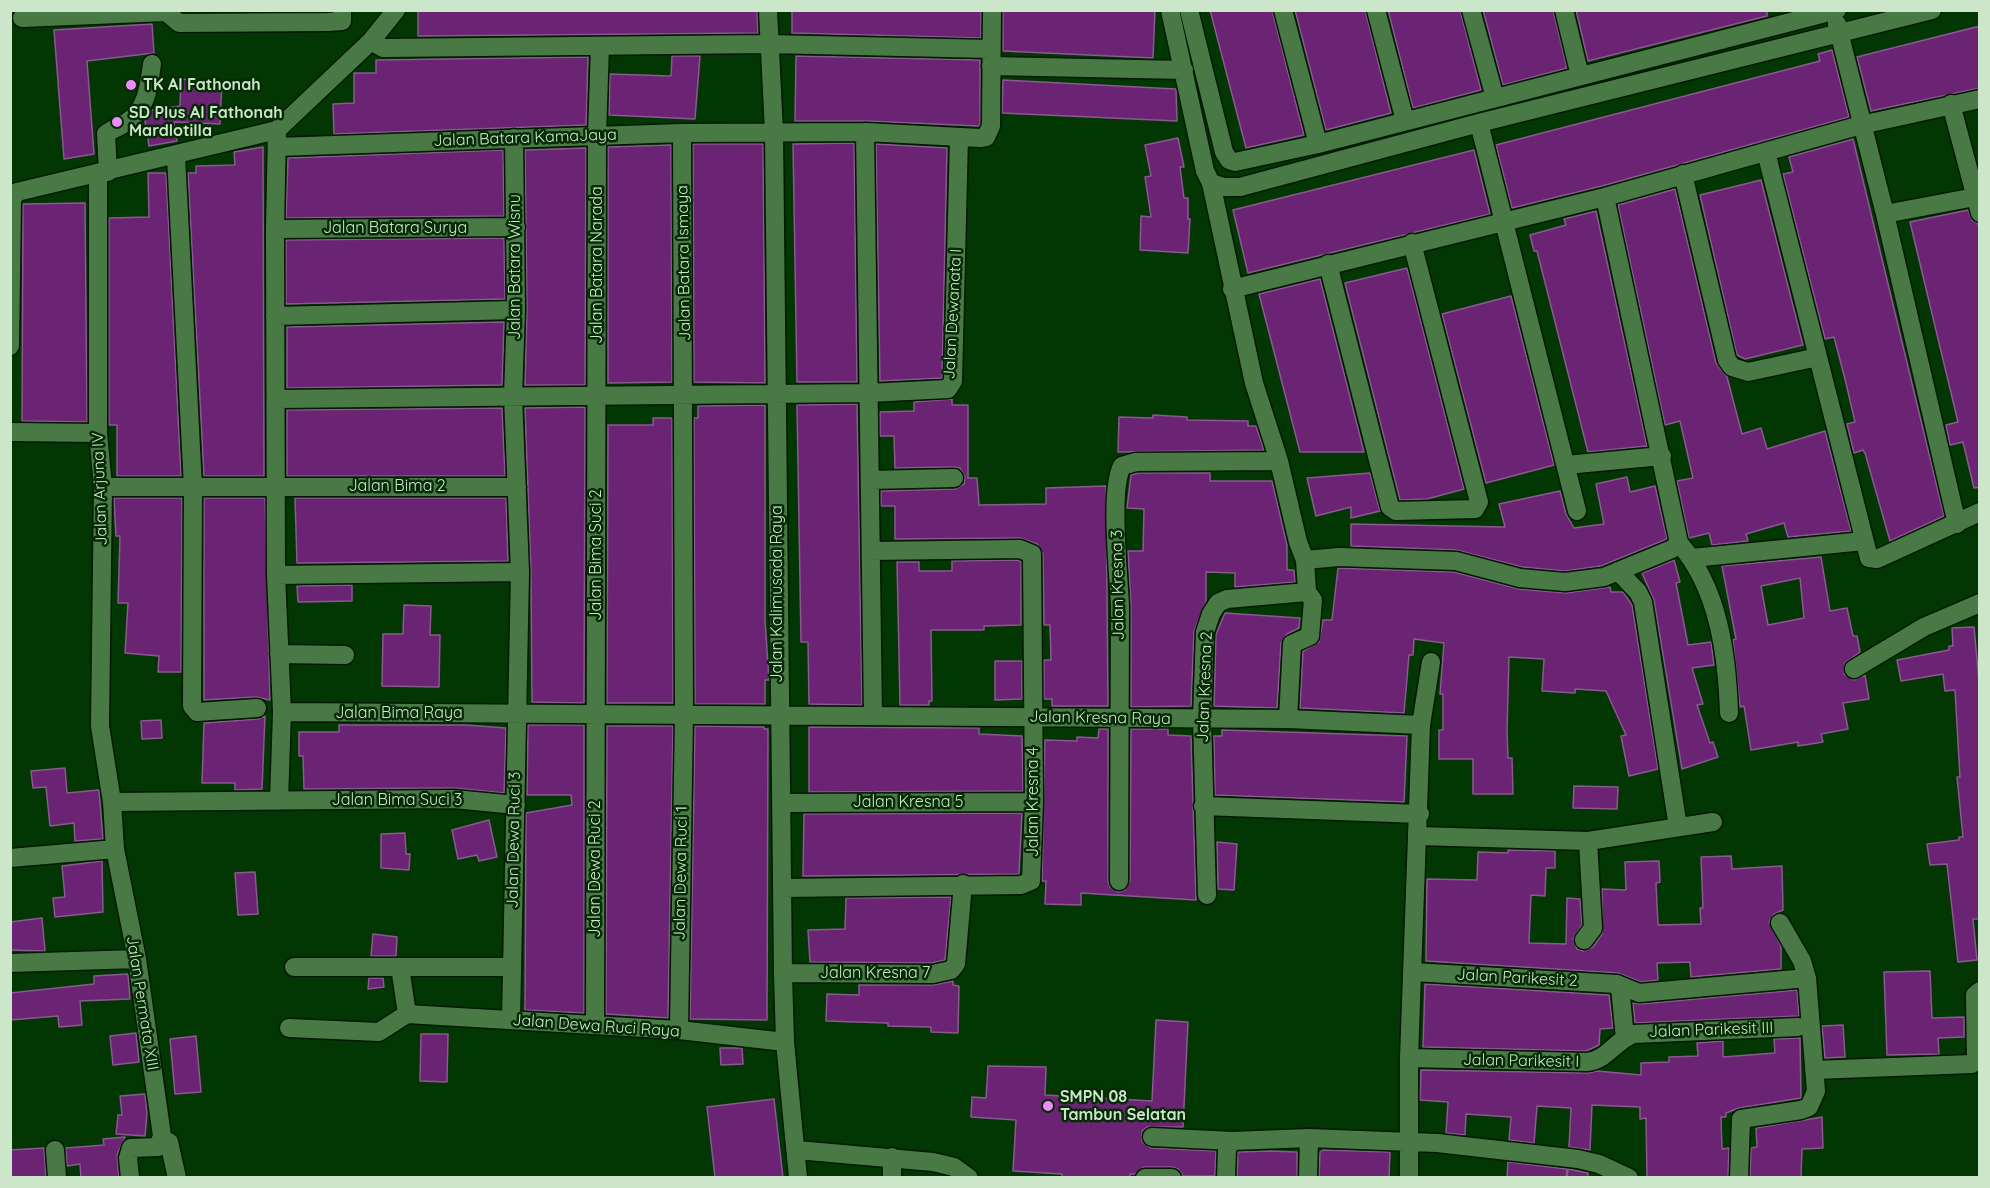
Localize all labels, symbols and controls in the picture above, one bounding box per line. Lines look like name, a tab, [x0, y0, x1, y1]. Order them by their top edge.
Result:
place label: TK Al Fathonah	[143, 75, 261, 95]
marker: TK Al Fathonah	[124, 78, 138, 92]
place label: SD Plus Al Fathonah Mardlotilla	[129, 103, 283, 141]
marker: SD Plus Al Fathonah Mardlotilla	[110, 115, 124, 129]
street label: Jalan Batara KamaJaya	[433, 125, 617, 151]
street label: Jalan Batara Ismaya	[673, 185, 695, 341]
street label: Jalan Batara Narada	[587, 186, 607, 344]
street label: Jalan Batara Wisnu	[505, 194, 525, 340]
street label: Jalan Batara Surya	[323, 218, 467, 238]
street label: Jalan Dewanata I	[940, 248, 966, 380]
street label: Jalan Arjuna IV	[88, 432, 112, 546]
street label: Jalan Bima 2	[348, 476, 446, 496]
street label: Jalan Bima Suci 2	[586, 489, 606, 621]
street label: Jalan Kalimusada Raya	[767, 505, 787, 683]
street label: Jalan Kresna 3	[1107, 530, 1129, 640]
street label: Jalan Kresna 2	[1193, 631, 1217, 743]
street label: Jalan Bima Raya	[335, 703, 463, 723]
street label: Jalan Kresna Raya	[1029, 707, 1171, 729]
street label: Jalan Kresna 4	[1023, 747, 1043, 857]
street label: Jalan Dewa Ruci 3	[503, 771, 525, 909]
street label: Jalan Bima Suci 3	[332, 790, 462, 810]
street label: Jalan Kresna 5	[853, 792, 963, 812]
street label: Jalan Dewa Ruci 2	[585, 800, 605, 938]
street label: Jalan Dewa Ruci 1	[670, 806, 692, 940]
street label: Jalan Permata XIII	[122, 934, 162, 1072]
street label: Jalan Kresna 7	[820, 963, 930, 983]
street label: Jalan Parikesit 2	[1456, 965, 1578, 991]
street label: Jalan Dewa Ruci Raya	[512, 1011, 680, 1041]
street label: Jalan Parikesit III	[1648, 1018, 1774, 1042]
street label: Jalan Parikesit I	[1463, 1050, 1579, 1072]
place label: SMPN 08 Tambun Selatan	[1060, 1087, 1186, 1125]
marker: SMPN 08 Tambun Selatan	[1041, 1099, 1055, 1113]

